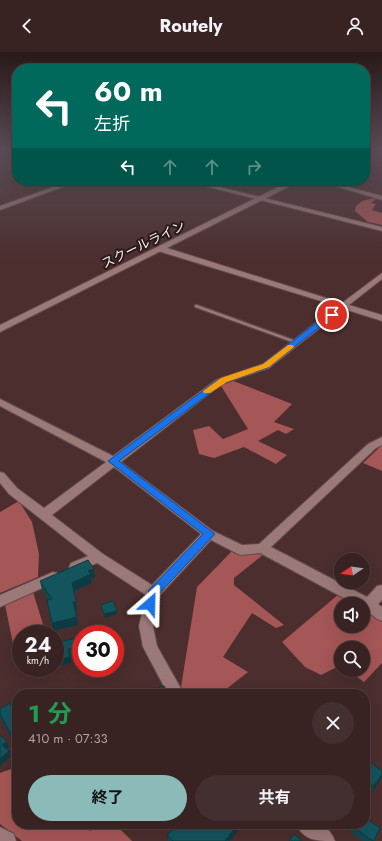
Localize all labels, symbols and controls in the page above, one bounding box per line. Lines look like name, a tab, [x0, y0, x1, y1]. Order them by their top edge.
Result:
text: Routely	[160, 13, 222, 39]
icon: back	[16, 15, 38, 37]
icon: person	[344, 15, 366, 37]
text: 60 m	[94, 71, 163, 112]
icon: left	[28, 80, 80, 132]
text: 左折	[94, 111, 130, 137]
icon: left	[117, 156, 139, 178]
icon: ahead	[159, 156, 181, 178]
icon: ahead	[201, 156, 223, 178]
icon: right	[243, 156, 265, 178]
street label: スクールライン	[98, 216, 188, 273]
pin	[315, 298, 349, 332]
icon: arrive	[321, 304, 343, 326]
north arrow	[334, 553, 370, 589]
map controls	[334, 553, 370, 677]
position arrow	[129, 583, 171, 625]
button: sound	[334, 597, 370, 633]
speed limit sign: 30	[72, 625, 124, 677]
text: 24	[24, 631, 52, 660]
button: search	[334, 641, 370, 677]
text: km/h	[27, 653, 49, 668]
text: 1 分	[28, 696, 71, 731]
button: close	[312, 702, 354, 744]
text: 410 m · 07:33	[28, 729, 108, 748]
button: 終了	[28, 775, 187, 821]
button: 共有	[195, 775, 354, 821]

